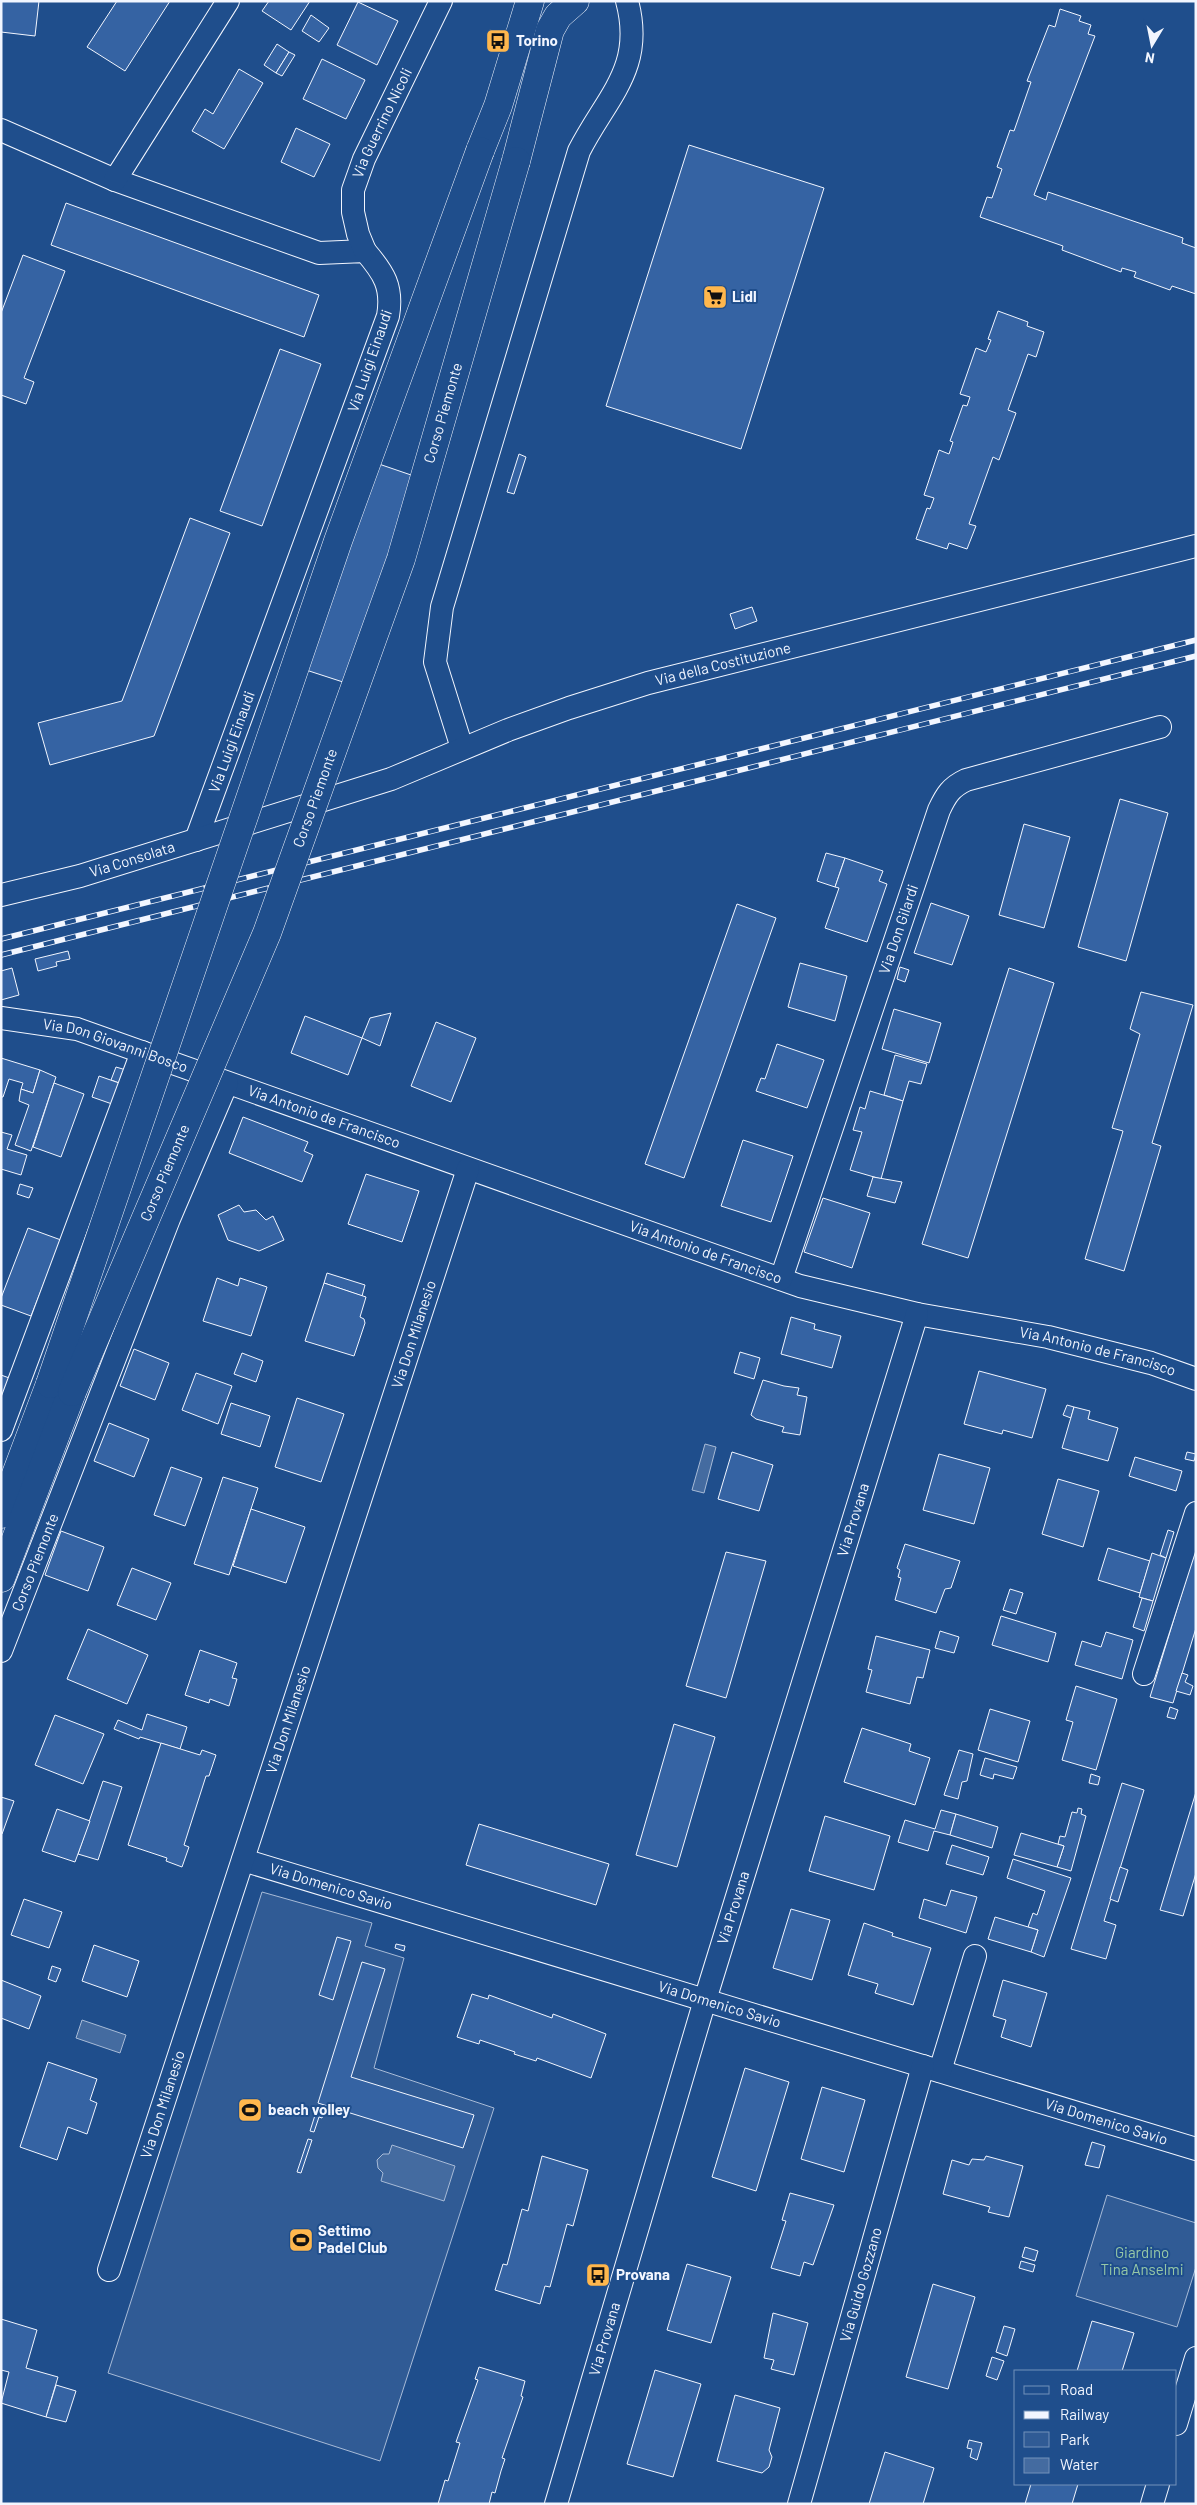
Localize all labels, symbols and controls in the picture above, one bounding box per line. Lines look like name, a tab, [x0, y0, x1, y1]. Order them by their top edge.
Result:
north arrow	[1127, 20, 1177, 70]
bus stop icon: Torino	[485, 28, 511, 54]
place label: Torino	[516, 31, 558, 49]
text: N	[1144, 49, 1156, 67]
street label: Via Guerrino Nicoli	[348, 65, 415, 180]
supermarket icon: Lidl	[702, 284, 728, 310]
place label: Lidl	[732, 287, 757, 305]
street label: Via Luigi Einaudi	[343, 307, 395, 414]
street label: Corso Piemonte	[419, 360, 465, 465]
street label: Via della Costituzione	[653, 638, 793, 689]
street label: Via Luigi Einaudi	[204, 688, 258, 795]
street label: Corso Piemonte	[288, 746, 340, 850]
street label: Via Consolata	[87, 837, 177, 880]
street label: Via Don Gilardi	[874, 882, 921, 976]
street label: Via Don Giovanni Bosco	[42, 1014, 190, 1076]
street label: Via Antonio de Francisco	[246, 1081, 403, 1151]
street label: Corso Piemonte	[136, 1121, 193, 1224]
street label: Via Antonio de Francisco	[627, 1216, 785, 1287]
street label: Via Don Milanesio	[387, 1278, 439, 1391]
street label: Via Antonio de Francisco	[1018, 1322, 1179, 1379]
street label: Via Provana	[833, 1481, 872, 1559]
street label: Corso Piemonte	[7, 1511, 62, 1614]
street label: Via Don Milanesio	[262, 1663, 314, 1776]
street label: Via Domenico Savio	[268, 1859, 395, 1913]
street label: Via Provana	[713, 1869, 752, 1947]
street label: Via Domenico Savio	[656, 1976, 783, 2031]
street label: Via Don Milanesio	[136, 2048, 188, 2161]
street label: Via Domenico Savio	[1043, 2094, 1170, 2148]
sports icon: beach volley	[237, 2097, 263, 2123]
place label: beach volley	[268, 2100, 350, 2118]
place label: Settimo Padel Club	[318, 2221, 388, 2256]
street label: Via Guido Gozzano	[835, 2225, 885, 2344]
sports icon: Settimo Padel Club	[288, 2227, 314, 2253]
park label: Giardino Tina Anselmi	[1101, 2243, 1183, 2278]
bus stop icon: Provana	[585, 2262, 611, 2288]
place label: Provana	[616, 2265, 670, 2283]
street label: Via Provana	[584, 2300, 623, 2378]
legend	[1014, 2370, 1177, 2485]
text: Road	[1060, 2380, 1093, 2398]
text: Railway	[1060, 2405, 1109, 2423]
text: Park	[1060, 2430, 1090, 2448]
text: Water	[1060, 2455, 1099, 2473]

